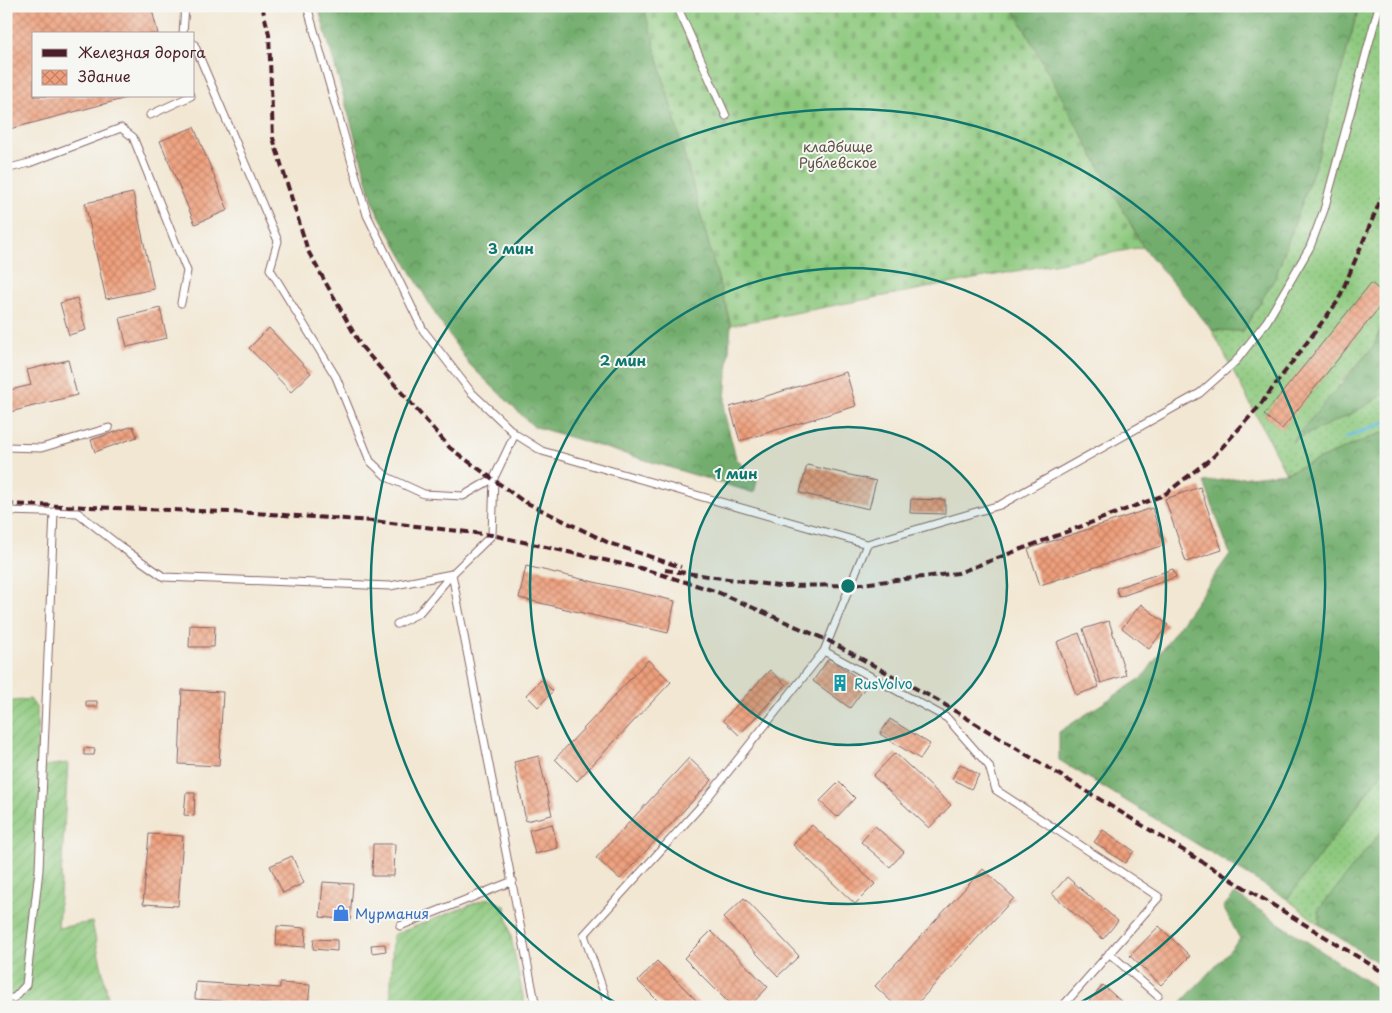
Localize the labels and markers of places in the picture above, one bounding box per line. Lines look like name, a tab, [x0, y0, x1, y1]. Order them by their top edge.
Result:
centre of rings	[839, 577, 857, 595]
building icon: RusVolvo	[830, 673, 850, 693]
place label: RusVolvo	[854, 673, 913, 694]
shop icon: Мурмания	[331, 903, 351, 923]
place label: Мурмания	[355, 903, 429, 924]

